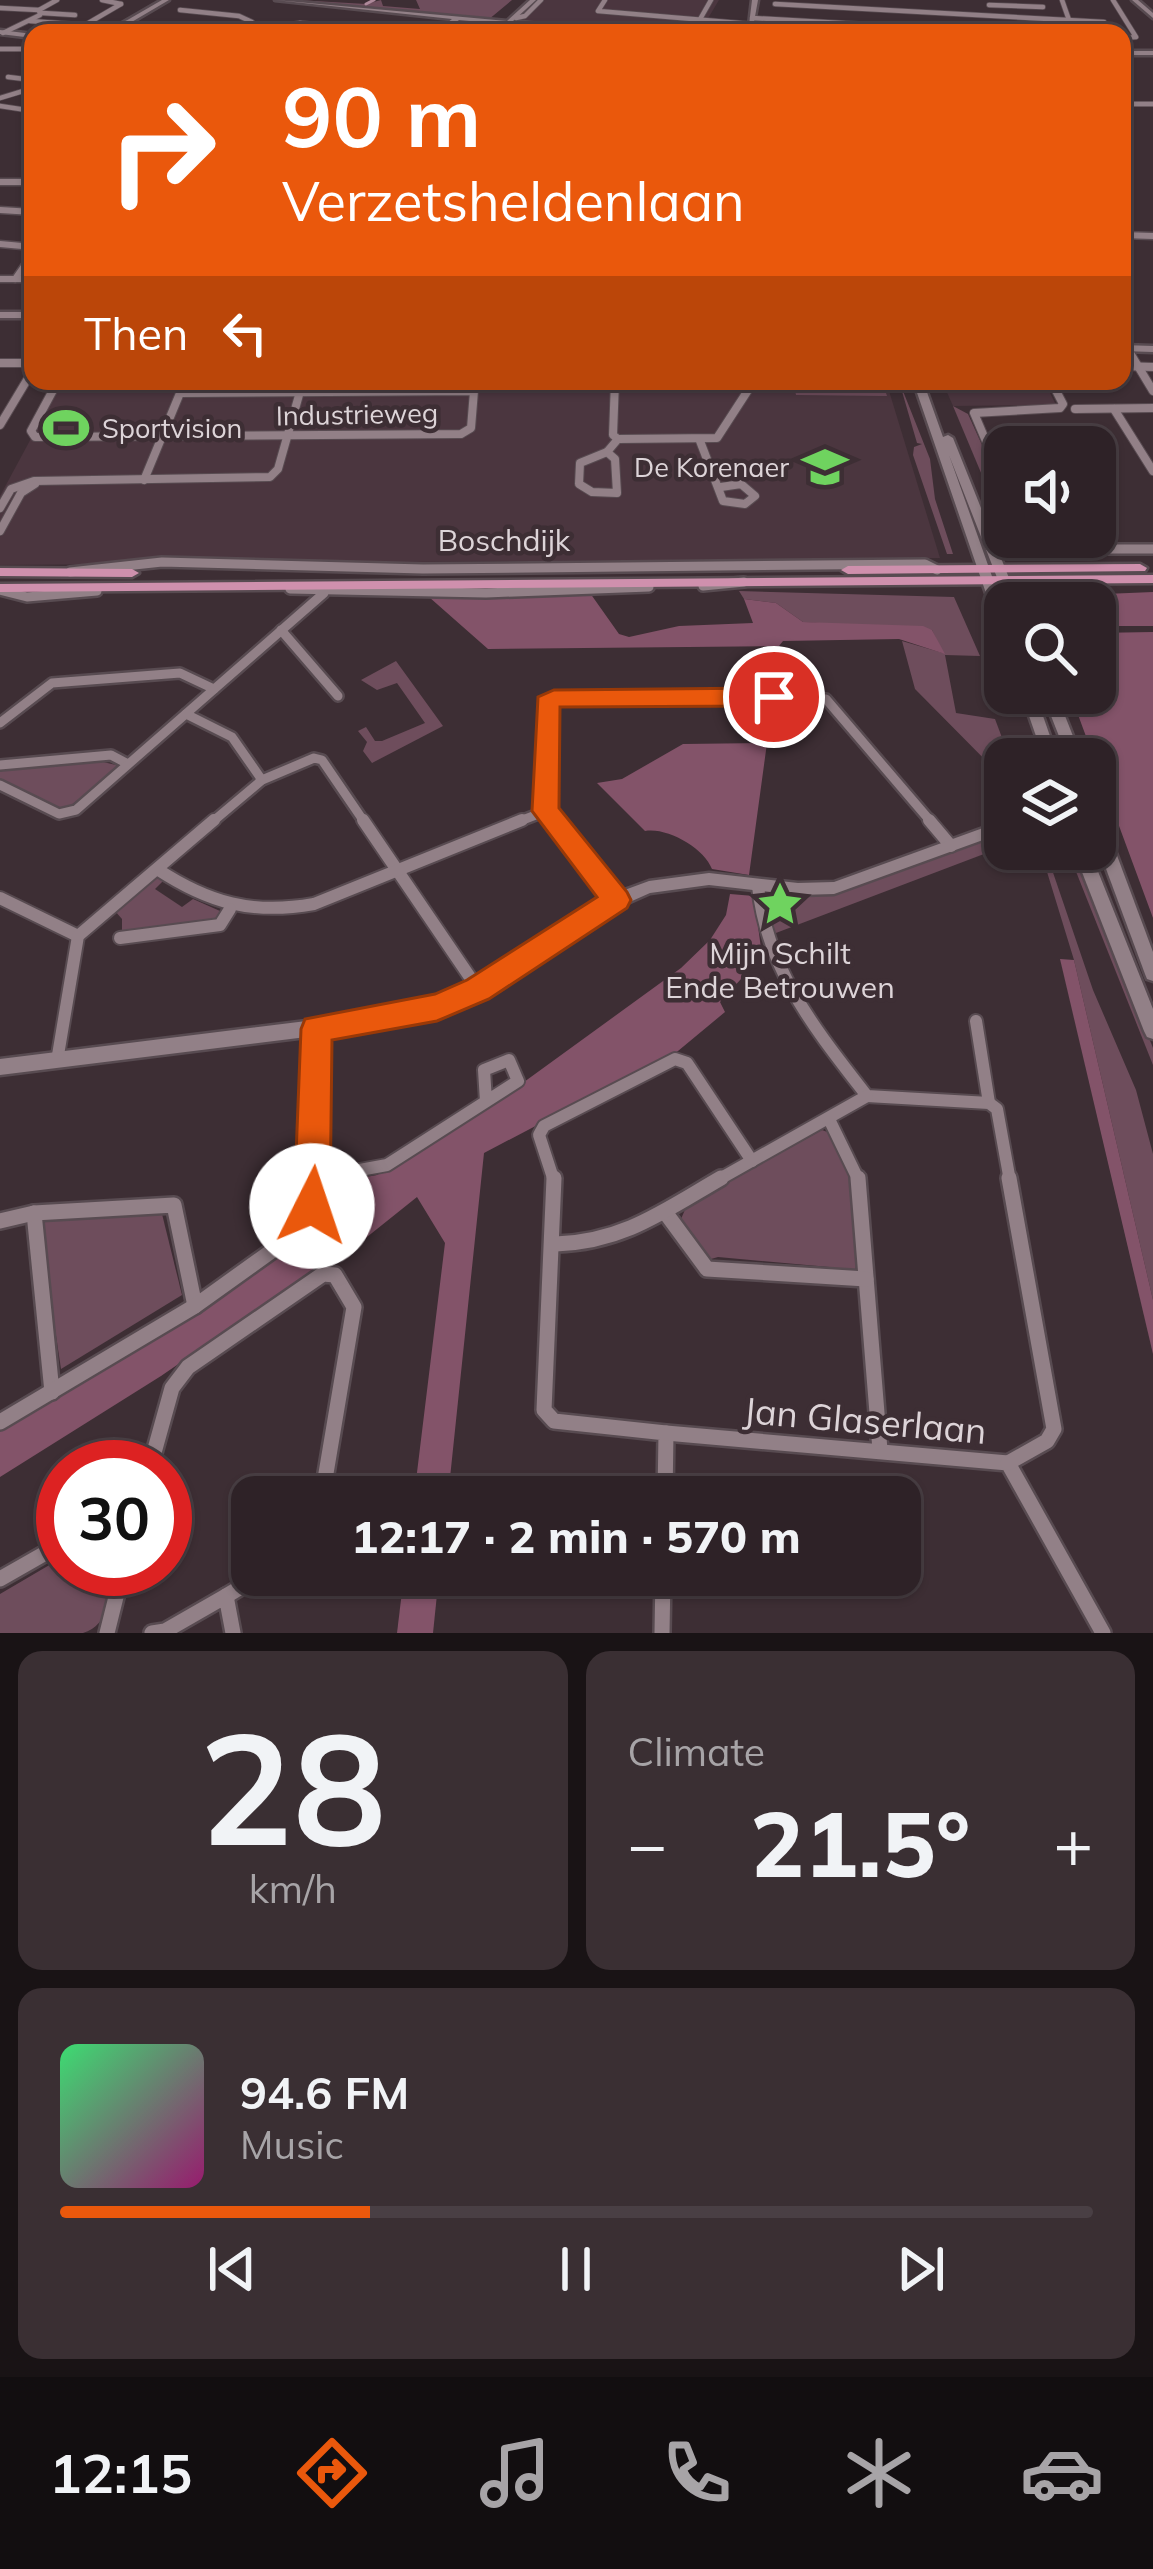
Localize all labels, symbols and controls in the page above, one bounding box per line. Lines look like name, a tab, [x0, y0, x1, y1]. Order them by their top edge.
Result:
text: 90 m	[282, 63, 481, 168]
icon: right	[84, 72, 240, 228]
text: Verzetsheldenlaan	[282, 167, 745, 235]
icon: left	[212, 300, 278, 366]
text: Then	[84, 305, 188, 361]
street label: Industrieweg	[276, 396, 438, 432]
sports icon: Sportvision	[41, 403, 91, 453]
place label: Sportvision	[102, 411, 242, 445]
map controls	[984, 426, 1116, 870]
button: sound	[984, 426, 1116, 558]
school or university icon: De Korenaer	[800, 442, 850, 492]
place label: De Korenaer	[634, 450, 789, 484]
street label: Boschdijk	[438, 521, 571, 559]
button: search	[984, 582, 1116, 714]
pin	[723, 646, 825, 748]
icon: arrive	[741, 664, 807, 730]
button: layers	[984, 738, 1116, 870]
place icon: Mijn Schilt Ende Betrouwen	[755, 879, 805, 929]
place label: Mijn Schilt Ende Betrouwen	[665, 934, 895, 1006]
position arrow	[249, 1143, 375, 1269]
street label: Jan Glaserlaan	[742, 1387, 988, 1453]
speed limit sign: 30	[36, 1440, 192, 1596]
text: 12:17 · 2 min · 570 m	[351, 1508, 801, 1564]
text: 28	[199, 1688, 386, 1884]
text: Climate	[628, 1727, 765, 1776]
text: 21.5°	[750, 1787, 970, 1900]
text: −	[628, 1802, 667, 1885]
text: +	[1053, 1802, 1093, 1885]
text: km/h	[249, 1864, 337, 1913]
text: 94.6 FM	[240, 2064, 409, 2120]
text: Music	[240, 2120, 344, 2169]
icon: previous	[199, 2236, 265, 2302]
icon: pause	[543, 2236, 609, 2302]
icon: next	[888, 2236, 954, 2302]
icon: directions	[290, 2431, 374, 2515]
icon: music	[473, 2431, 557, 2515]
icon: phone	[655, 2431, 739, 2515]
icon: climate	[837, 2431, 921, 2515]
icon: car	[1020, 2431, 1104, 2515]
text: 12:15	[49, 2439, 192, 2507]

